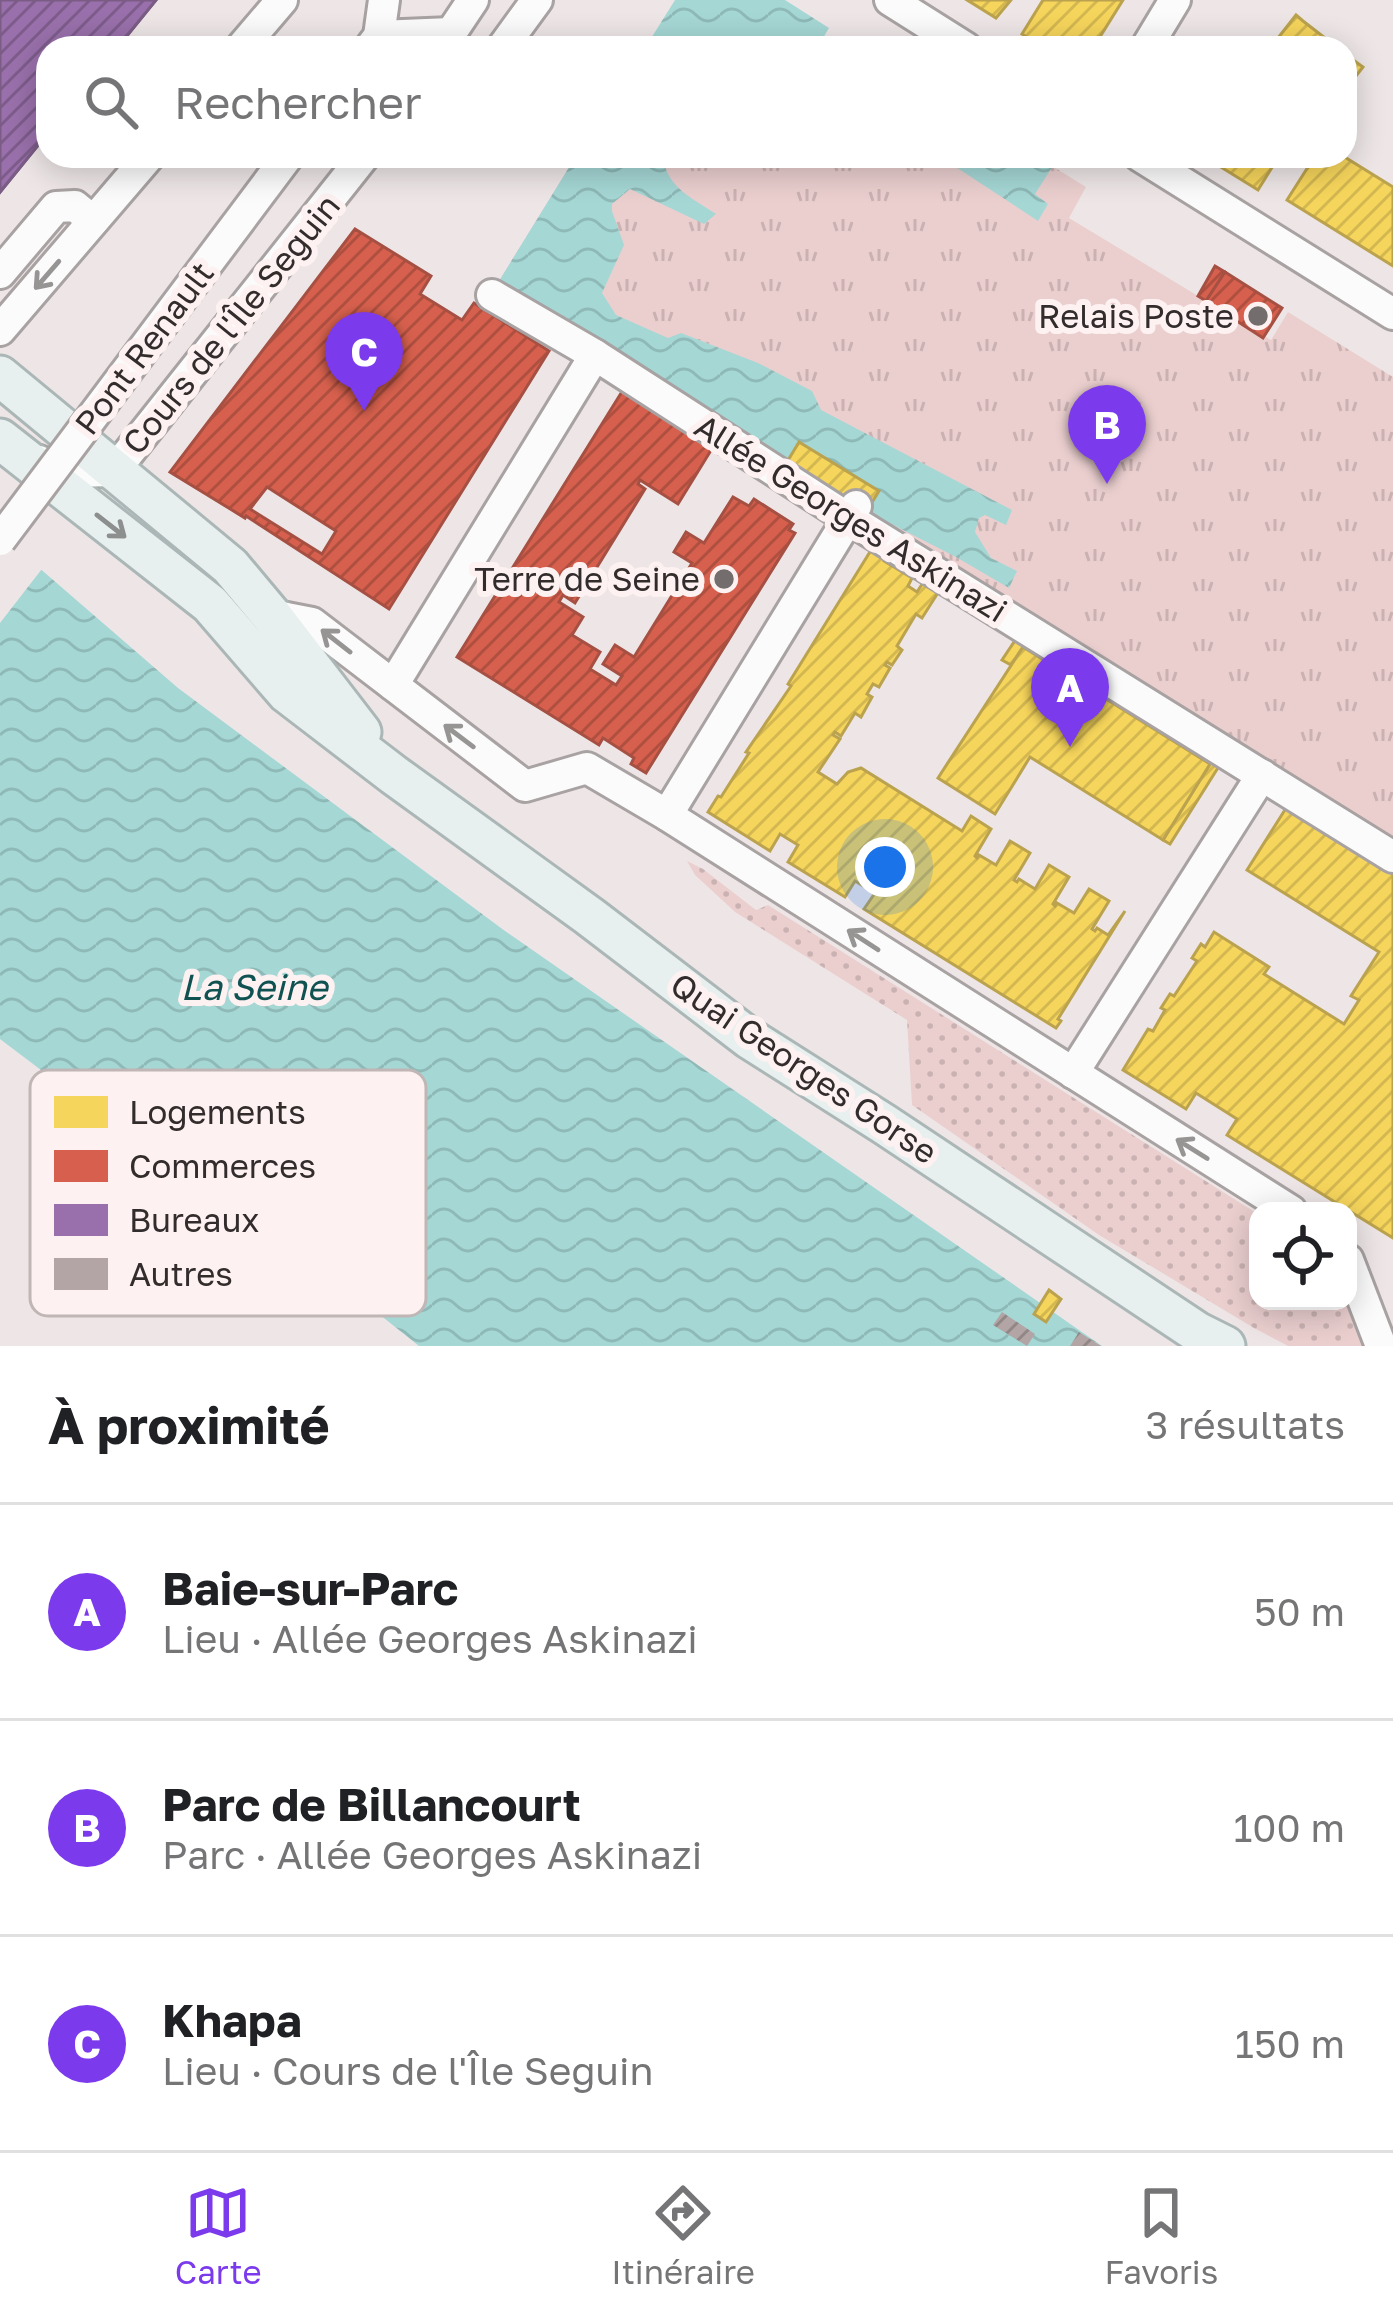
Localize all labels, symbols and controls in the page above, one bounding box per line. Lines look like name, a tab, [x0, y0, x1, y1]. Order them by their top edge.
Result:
search box	[36, 36, 1357, 168]
icon: search	[78, 69, 144, 135]
text: Rechercher	[174, 75, 422, 129]
street label: Cours de l'Île Seguin	[114, 186, 347, 461]
street label: Pont Renault	[66, 254, 221, 442]
one-way arrow	[34, 259, 62, 290]
place label: Relais Poste	[1038, 296, 1234, 335]
marker: Relais Poste	[1245, 303, 1271, 329]
pin: C	[325, 312, 403, 411]
pin: B	[1068, 385, 1146, 484]
street label: Allée Georges Askinazi	[688, 406, 1014, 630]
one-way arrow	[94, 512, 126, 539]
place label: Terre de Seine	[474, 559, 700, 598]
marker: Terre de Seine	[711, 566, 737, 592]
one-way arrow	[320, 629, 353, 655]
pin: A	[1031, 648, 1109, 747]
one-way arrow	[443, 723, 476, 749]
your location	[855, 837, 915, 897]
one-way arrow	[847, 927, 881, 952]
street label: Quai Georges Gorse	[664, 964, 945, 1171]
water label: La Seine	[181, 965, 330, 1008]
legend	[30, 1070, 426, 1316]
text: Logements	[129, 1092, 306, 1131]
one-way arrow	[1176, 1136, 1210, 1161]
text: Commerces	[129, 1146, 316, 1185]
text: Bureaux	[129, 1200, 260, 1239]
map controls	[1249, 1202, 1357, 1310]
button: locate	[1249, 1202, 1357, 1310]
text: Autres	[129, 1254, 233, 1293]
text: À proximité	[48, 1394, 330, 1455]
text: 3 résultats	[1146, 1401, 1345, 1448]
text: Baie-sur-Parc	[162, 1561, 458, 1615]
text: A	[73, 1588, 101, 1635]
text: 50 m	[1254, 1588, 1345, 1635]
text: Lieu · Allée Georges Askinazi	[162, 1615, 698, 1662]
text: Parc de Billancourt	[162, 1777, 581, 1831]
text: B	[73, 1804, 101, 1851]
text: 100 m	[1233, 1804, 1345, 1851]
text: Parc · Allée Georges Askinazi	[162, 1831, 702, 1878]
text: Khapa	[162, 1993, 302, 2047]
text: C	[73, 2020, 101, 2067]
text: 150 m	[1235, 2020, 1345, 2067]
text: Lieu · Cours de l'Île Seguin	[162, 2047, 653, 2094]
tab: Carte	[175, 2180, 262, 2291]
tab: Itinéraire	[611, 2180, 755, 2291]
tab: Favoris	[1104, 2180, 1218, 2291]

